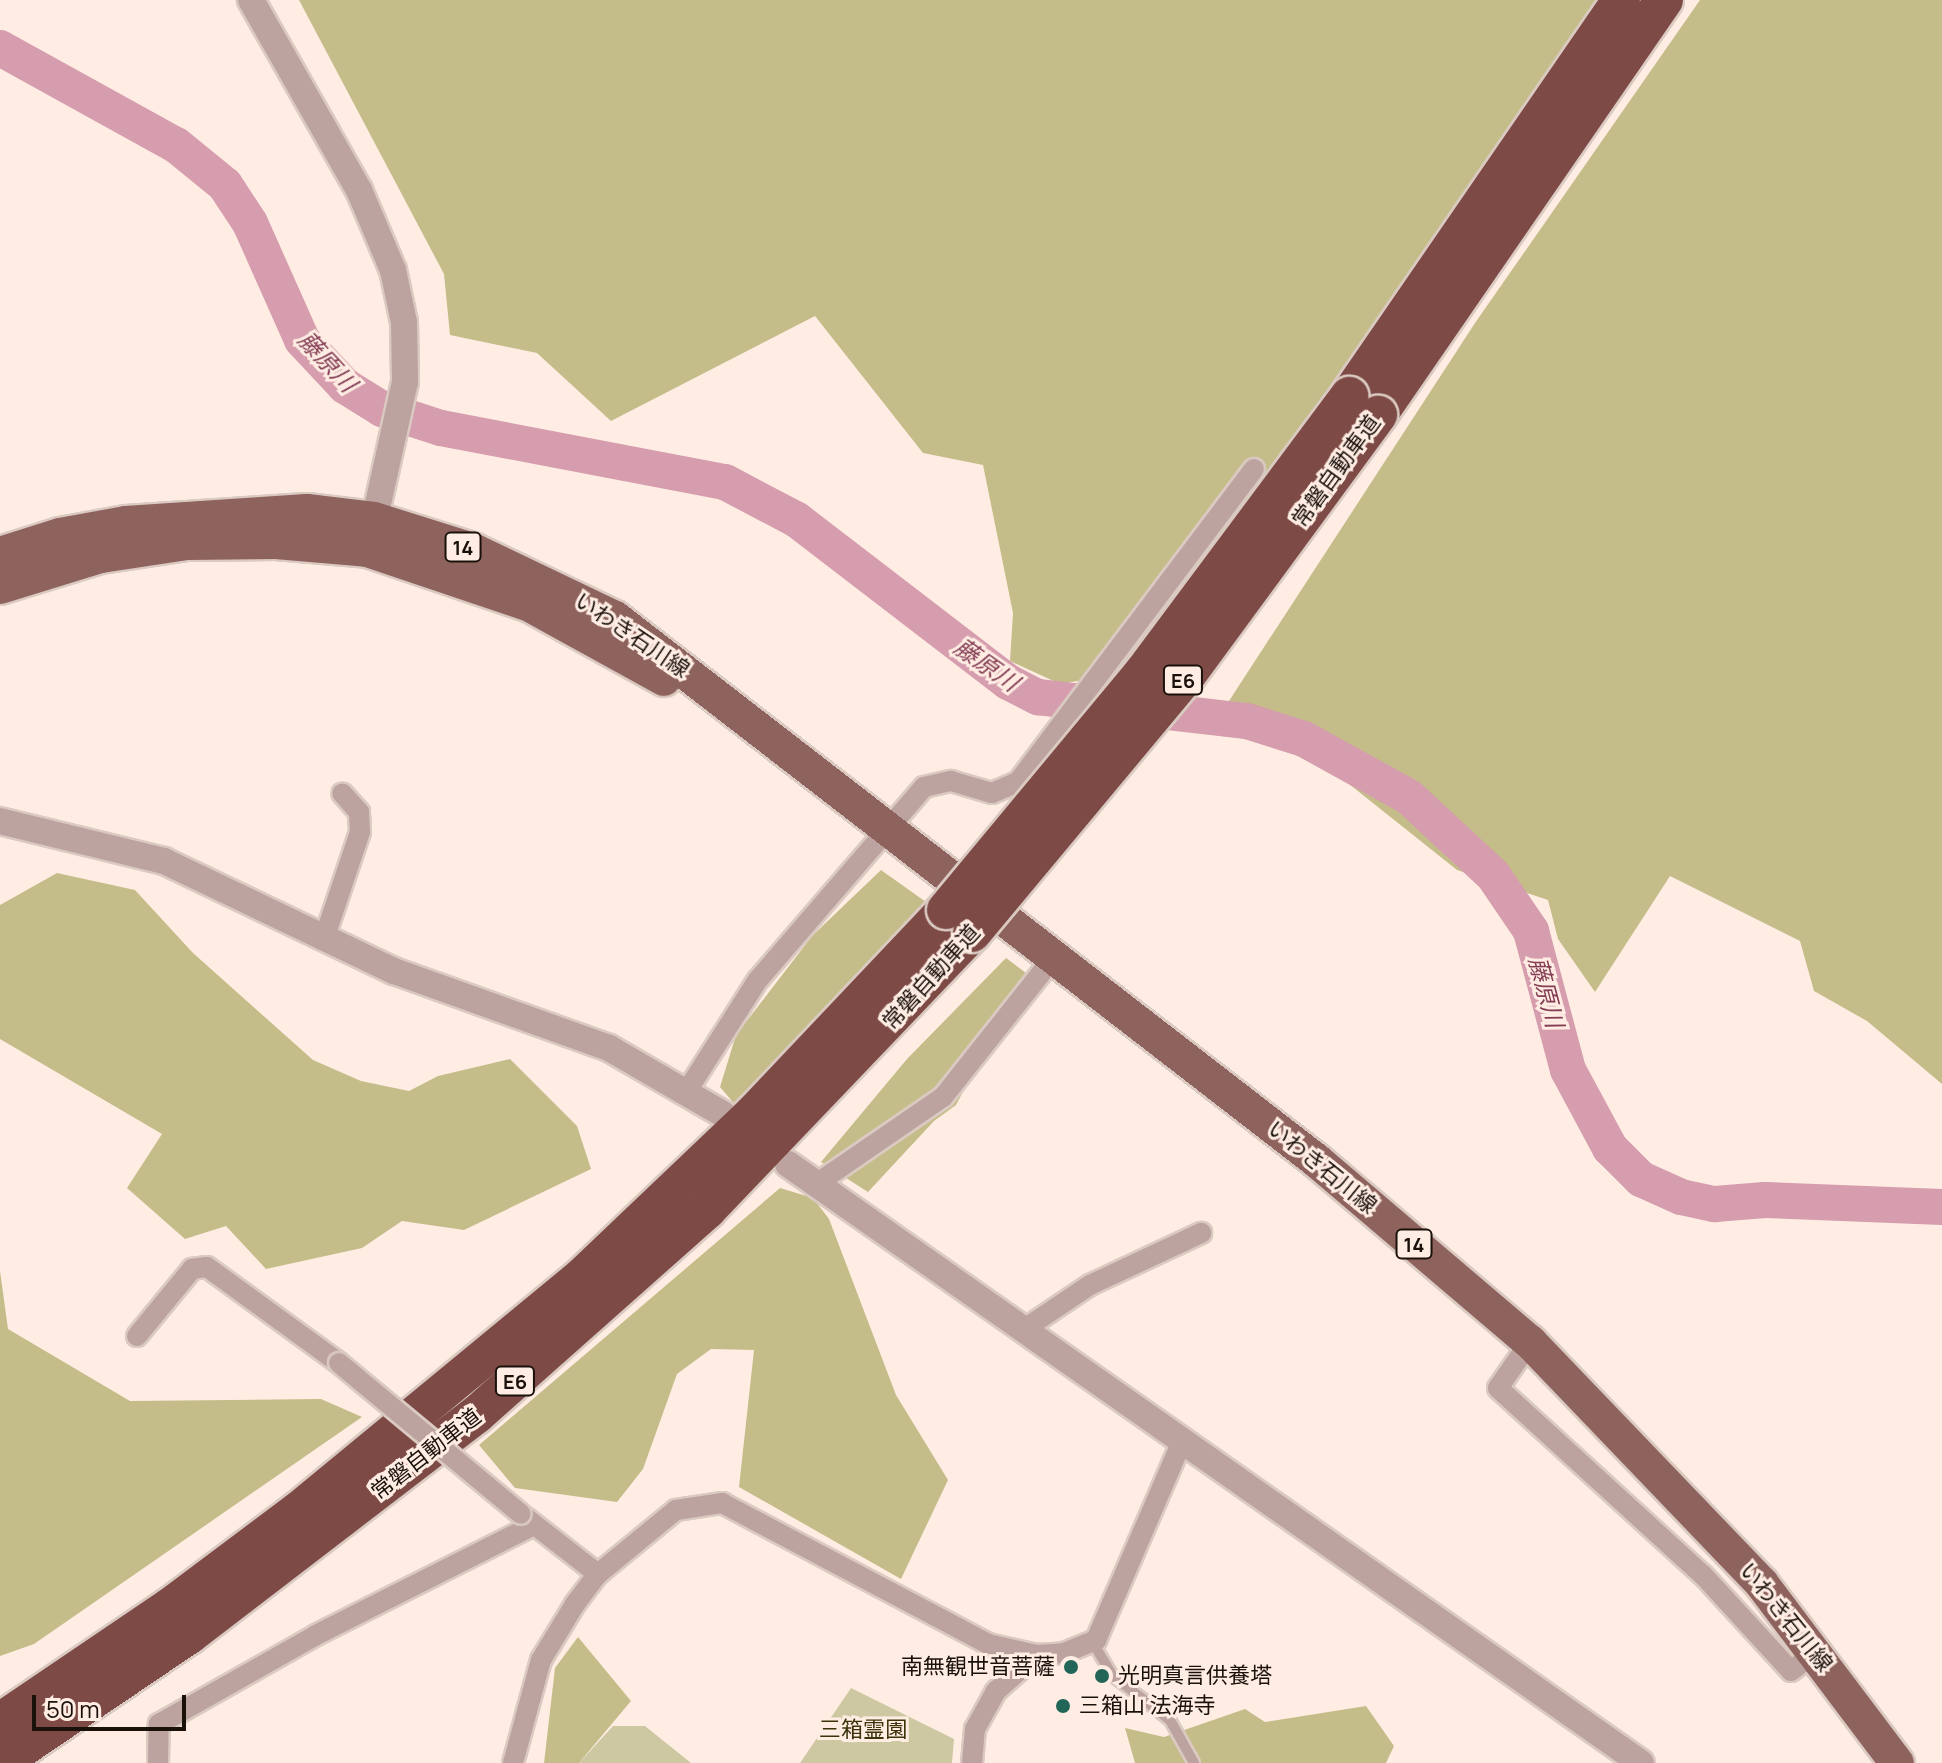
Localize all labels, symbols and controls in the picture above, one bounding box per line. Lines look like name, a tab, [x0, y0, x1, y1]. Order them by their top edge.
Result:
water label: 藤原川	[293, 325, 363, 397]
street label: 常磐自動車道	[1287, 410, 1385, 532]
road number: 14	[443, 531, 483, 563]
street label: いわき石川線	[570, 587, 694, 683]
water label: 藤原川	[949, 632, 1025, 696]
road number: E6	[1161, 664, 1205, 696]
street label: 常磐自動車道	[877, 919, 985, 1035]
water label: 藤原川	[1524, 953, 1570, 1031]
street label: いわき石川線	[1262, 1115, 1382, 1219]
road number: 14	[1394, 1228, 1434, 1260]
road number: E6	[493, 1365, 537, 1397]
street label: 常磐自動車道	[366, 1403, 486, 1505]
street label: いわき石川線	[1734, 1557, 1838, 1677]
place label: 南無観世音菩薩	[901, 1654, 1055, 1680]
marker: 南無観世音菩薩	[1062, 1658, 1080, 1676]
place label: 光明真言供養塔	[1118, 1663, 1272, 1689]
marker: 光明真言供養塔	[1093, 1667, 1111, 1685]
scale bar	[36, 1679, 190, 1729]
text: 50 m	[46, 1692, 100, 1725]
place label: 三箱山 法海寺	[1079, 1693, 1215, 1719]
marker: 三箱山 法海寺	[1054, 1697, 1072, 1715]
park label: 三箱霊園	[819, 1717, 907, 1743]

